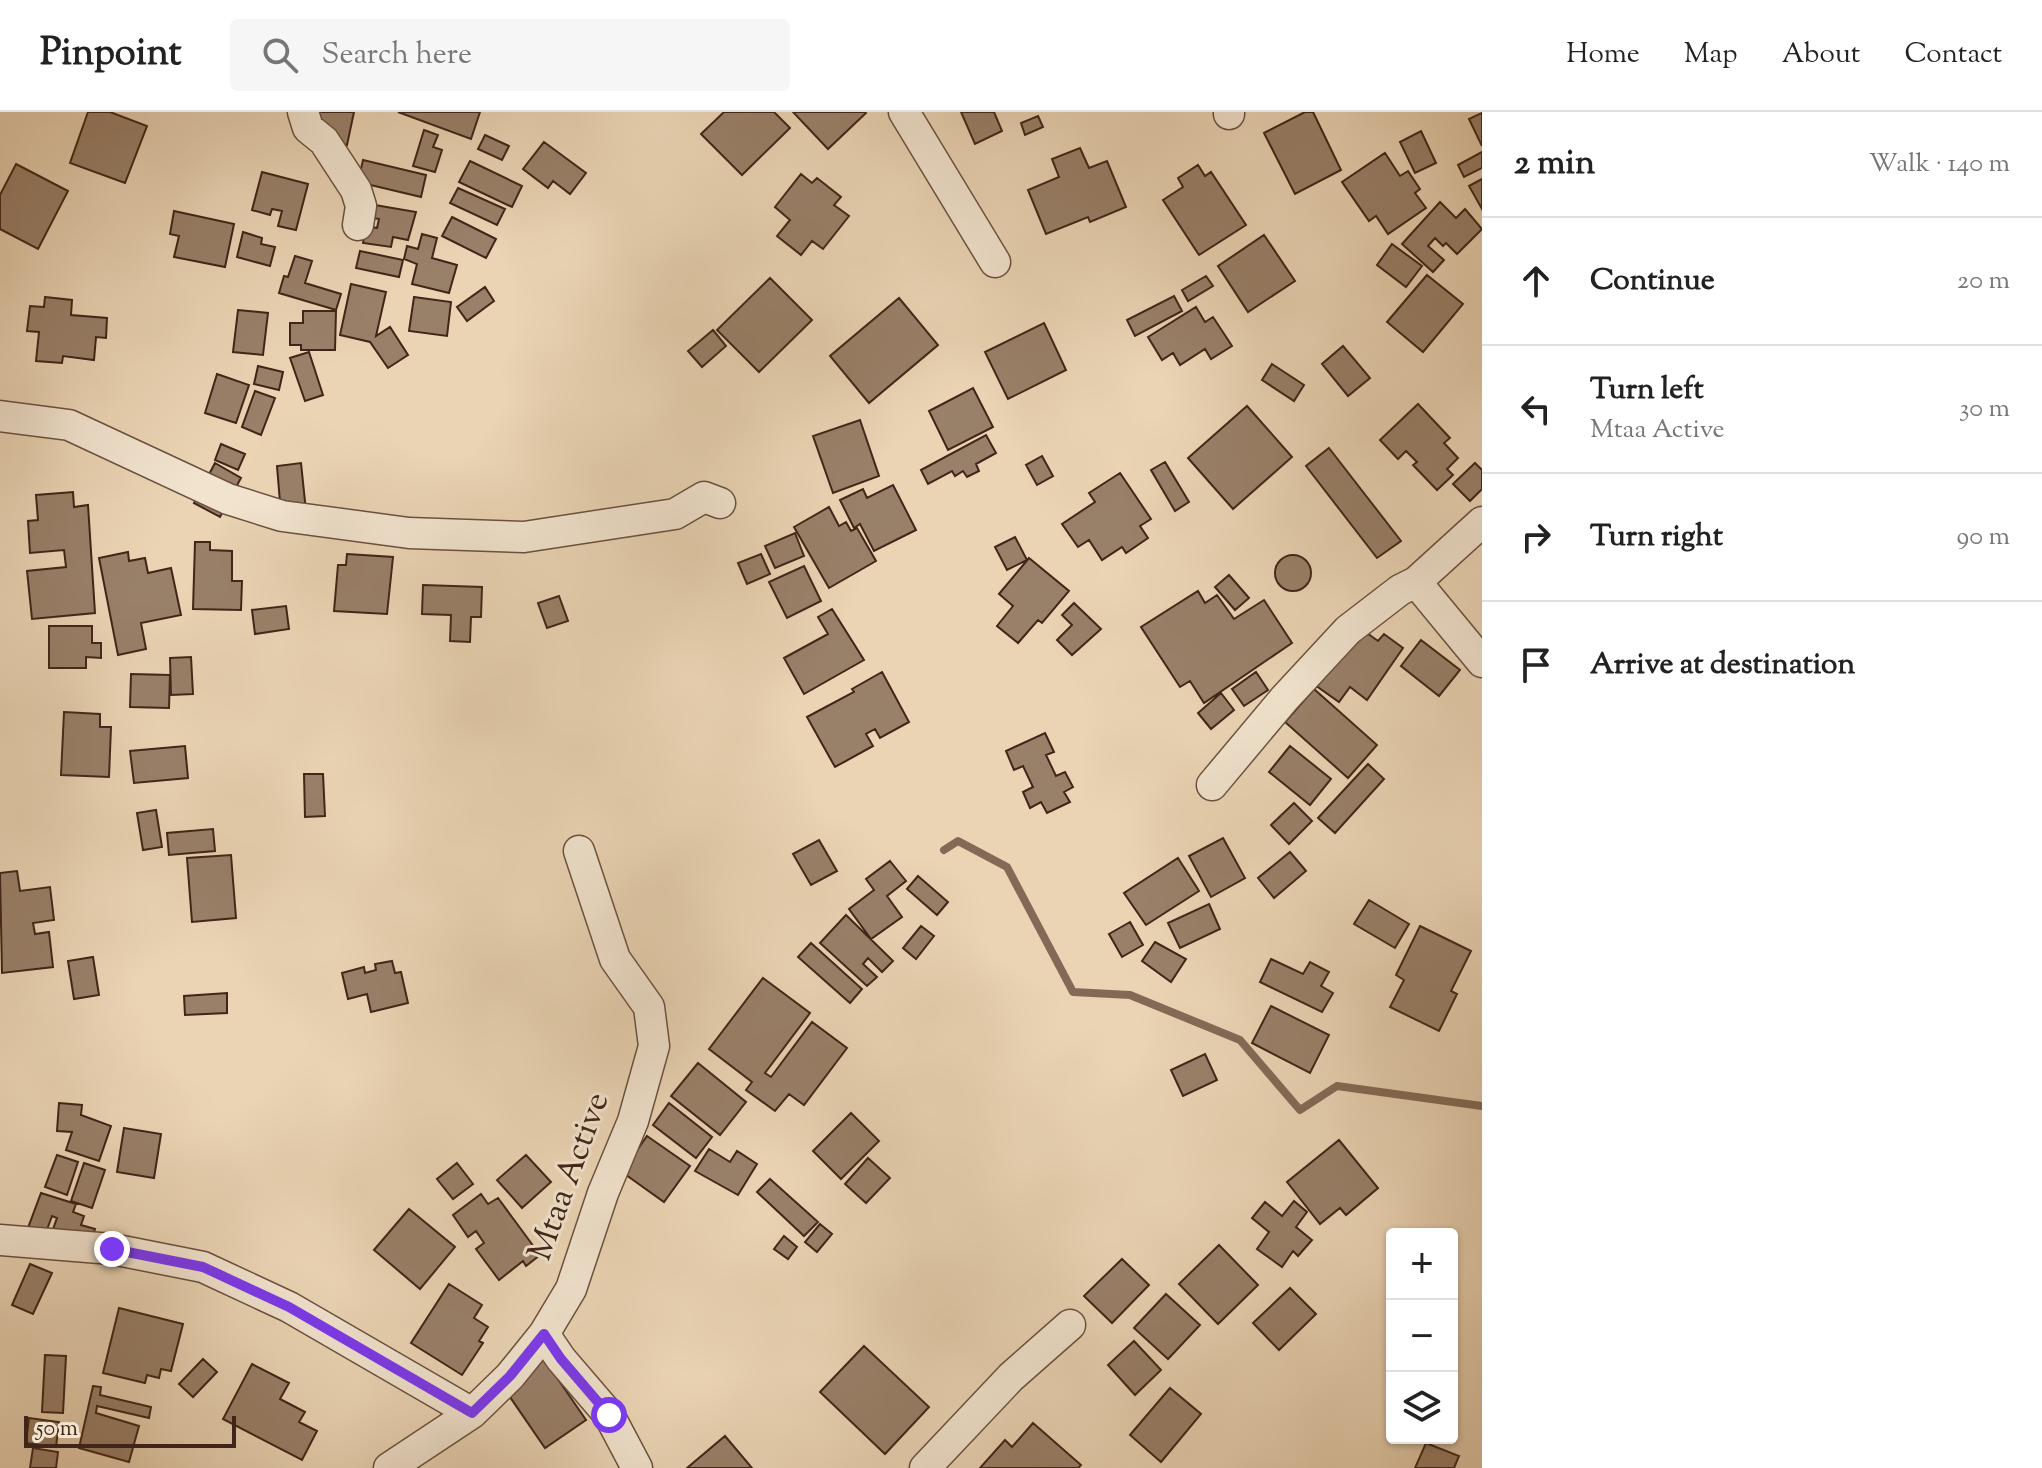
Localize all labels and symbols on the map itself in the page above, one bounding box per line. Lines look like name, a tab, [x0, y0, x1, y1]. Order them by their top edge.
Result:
street label: Mtaa Active	[517, 1086, 623, 1268]
route end	[94, 1231, 130, 1267]
route start	[591, 1397, 627, 1433]
scale bar	[24, 1412, 236, 1448]

